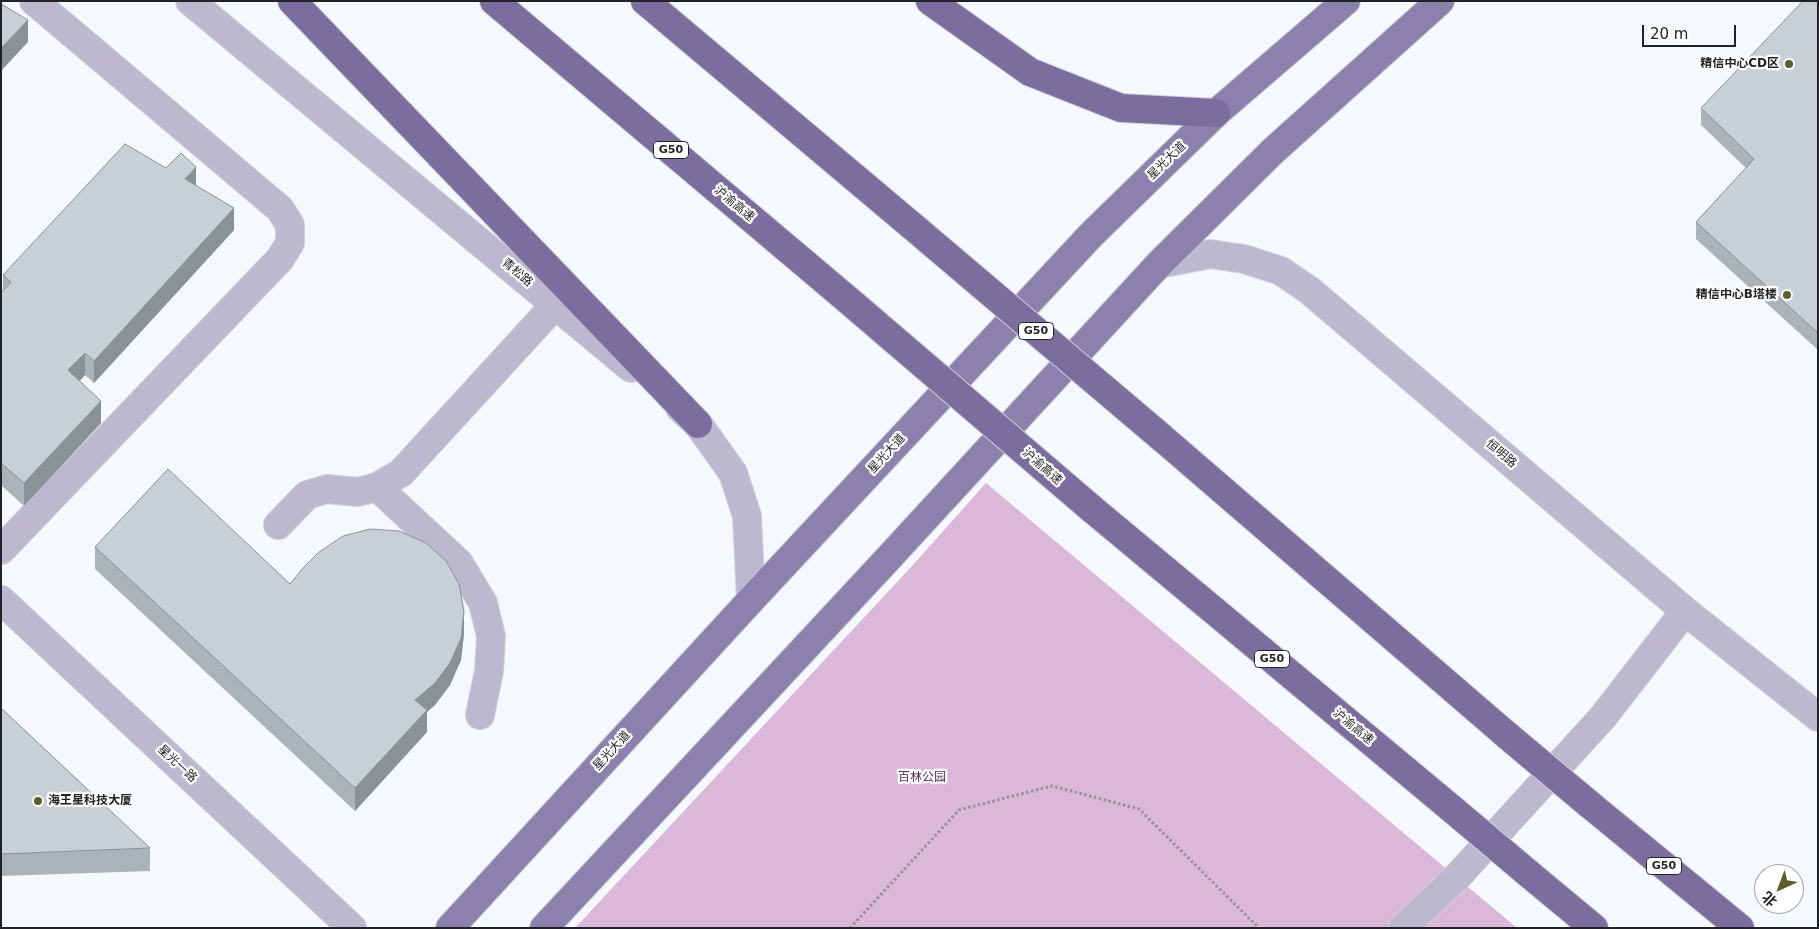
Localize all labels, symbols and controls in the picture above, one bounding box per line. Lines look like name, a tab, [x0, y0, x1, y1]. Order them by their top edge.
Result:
scale bar	[1644, 15, 1738, 47]
text: 20 m	[1650, 25, 1688, 43]
place label: 精信中心CD区	[1700, 57, 1779, 71]
marker: 精信中心CD区	[1783, 58, 1795, 70]
street label: 星光大道	[1145, 139, 1189, 183]
road number: G50	[654, 142, 688, 158]
street label: 沪渝高速	[711, 183, 757, 225]
street label: 青松路	[499, 256, 535, 290]
place label: 精信中心B塔楼	[1696, 288, 1777, 302]
marker: 精信中心B塔楼	[1781, 289, 1793, 301]
road number: G50	[1018, 322, 1054, 340]
street label: 星光大道	[865, 432, 909, 476]
street label: 恒明路	[1483, 437, 1519, 471]
street label: 沪渝高速	[1019, 446, 1065, 488]
road number: G50	[1254, 651, 1290, 668]
street label: 沪渝高速	[1330, 706, 1376, 748]
street label: 星光大道	[590, 729, 634, 773]
street label: 星光一路	[155, 742, 199, 786]
park label: 百林公园	[898, 771, 946, 785]
place label: 海王星科技大厦	[48, 794, 132, 808]
marker: 海王星科技大厦	[32, 795, 44, 807]
road number: G50	[1646, 858, 1682, 874]
north arrow	[1754, 864, 1804, 914]
text: 北	[1759, 889, 1780, 910]

